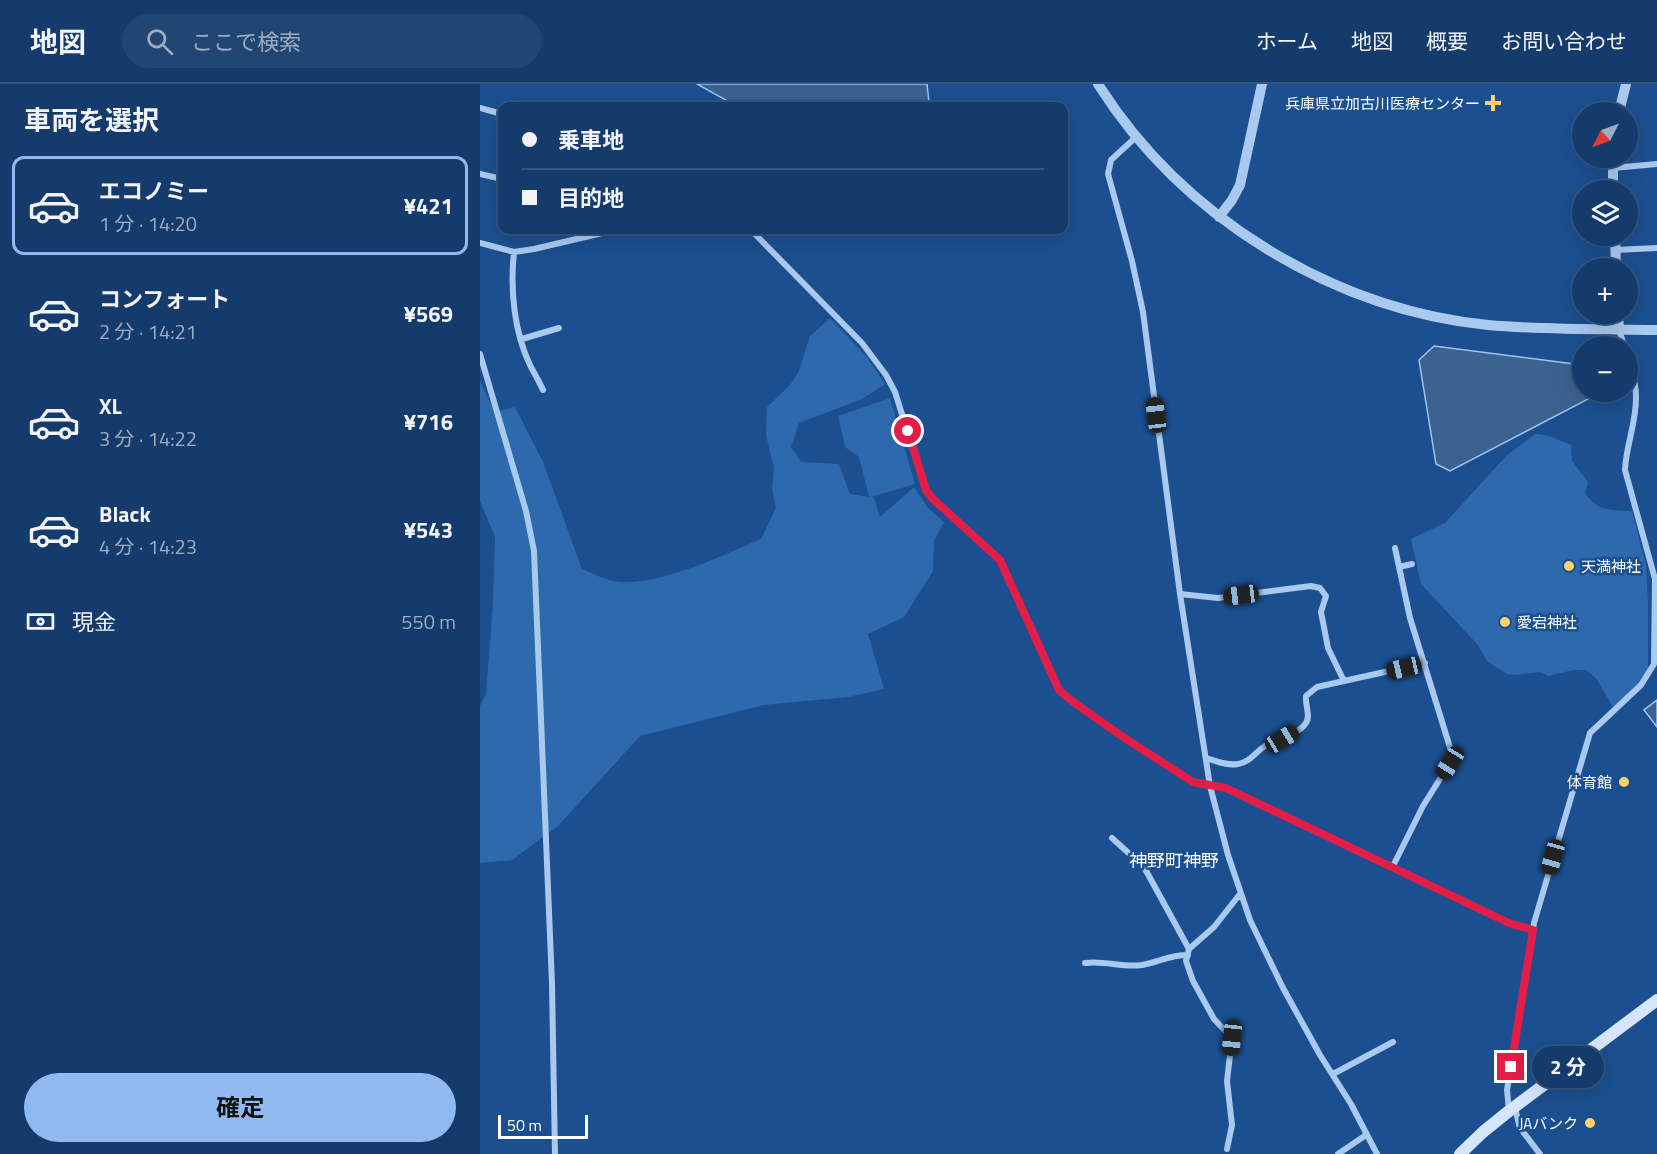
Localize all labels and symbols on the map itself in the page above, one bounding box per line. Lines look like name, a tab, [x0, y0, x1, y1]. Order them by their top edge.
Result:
place label: 兵庫県立加古川医療センター	[1285, 92, 1480, 115]
marker: 兵庫県立加古川医療センター	[1484, 94, 1502, 112]
north arrow	[1572, 102, 1638, 168]
car	[1145, 396, 1167, 434]
route start	[894, 417, 921, 444]
place label: 天満神社	[1581, 555, 1641, 578]
marker: 天満神社	[1562, 559, 1576, 573]
car	[1222, 584, 1260, 606]
place label: 愛宕神社	[1517, 611, 1577, 634]
marker: 愛宕神社	[1498, 615, 1512, 629]
car	[1384, 655, 1424, 681]
car	[1262, 722, 1302, 756]
car	[1433, 743, 1467, 783]
place label: 体育館	[1567, 771, 1612, 794]
marker: 体育館	[1617, 775, 1631, 789]
car	[1539, 837, 1567, 877]
district label: 神野町神野	[1129, 847, 1219, 874]
car	[1221, 1019, 1243, 1057]
callout: 2 分	[1532, 1046, 1604, 1088]
route end	[1497, 1053, 1524, 1080]
scale bar	[498, 1112, 588, 1140]
place label: JAバンク	[1519, 1112, 1578, 1135]
marker: JAバンク	[1583, 1116, 1597, 1130]

